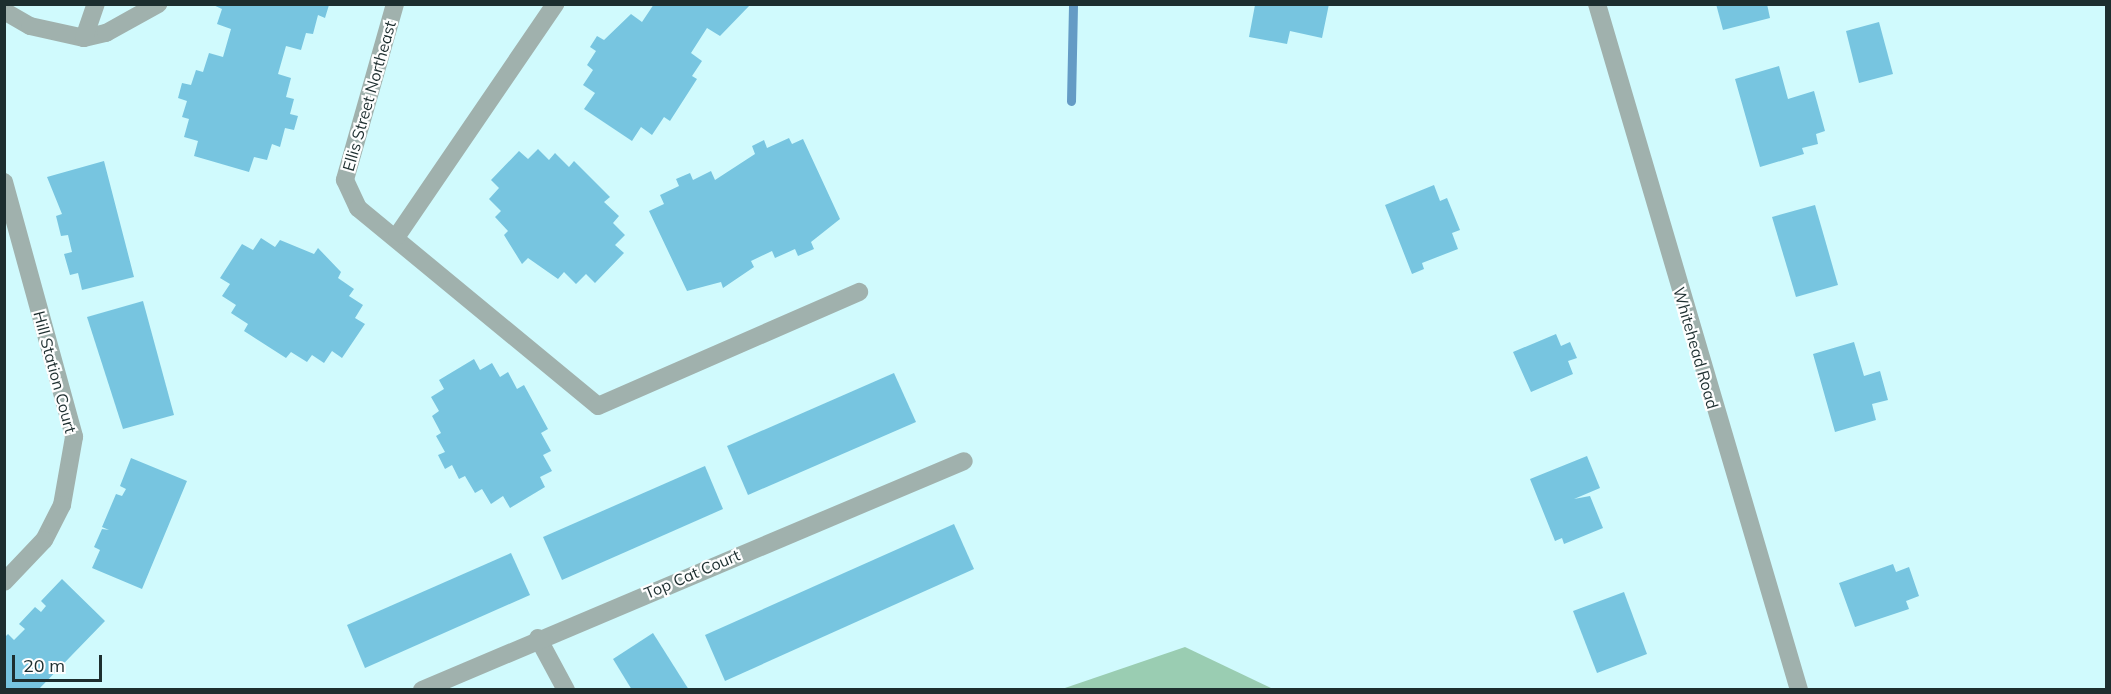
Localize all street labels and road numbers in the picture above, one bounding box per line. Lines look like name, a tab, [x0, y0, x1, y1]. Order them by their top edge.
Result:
street label: Ellis Street Northeast	[338, 19, 400, 173]
street label: Whitehead Road	[1669, 285, 1723, 411]
street label: Hill Station Court	[29, 309, 81, 435]
street label: Top Cat Court	[641, 545, 743, 603]

